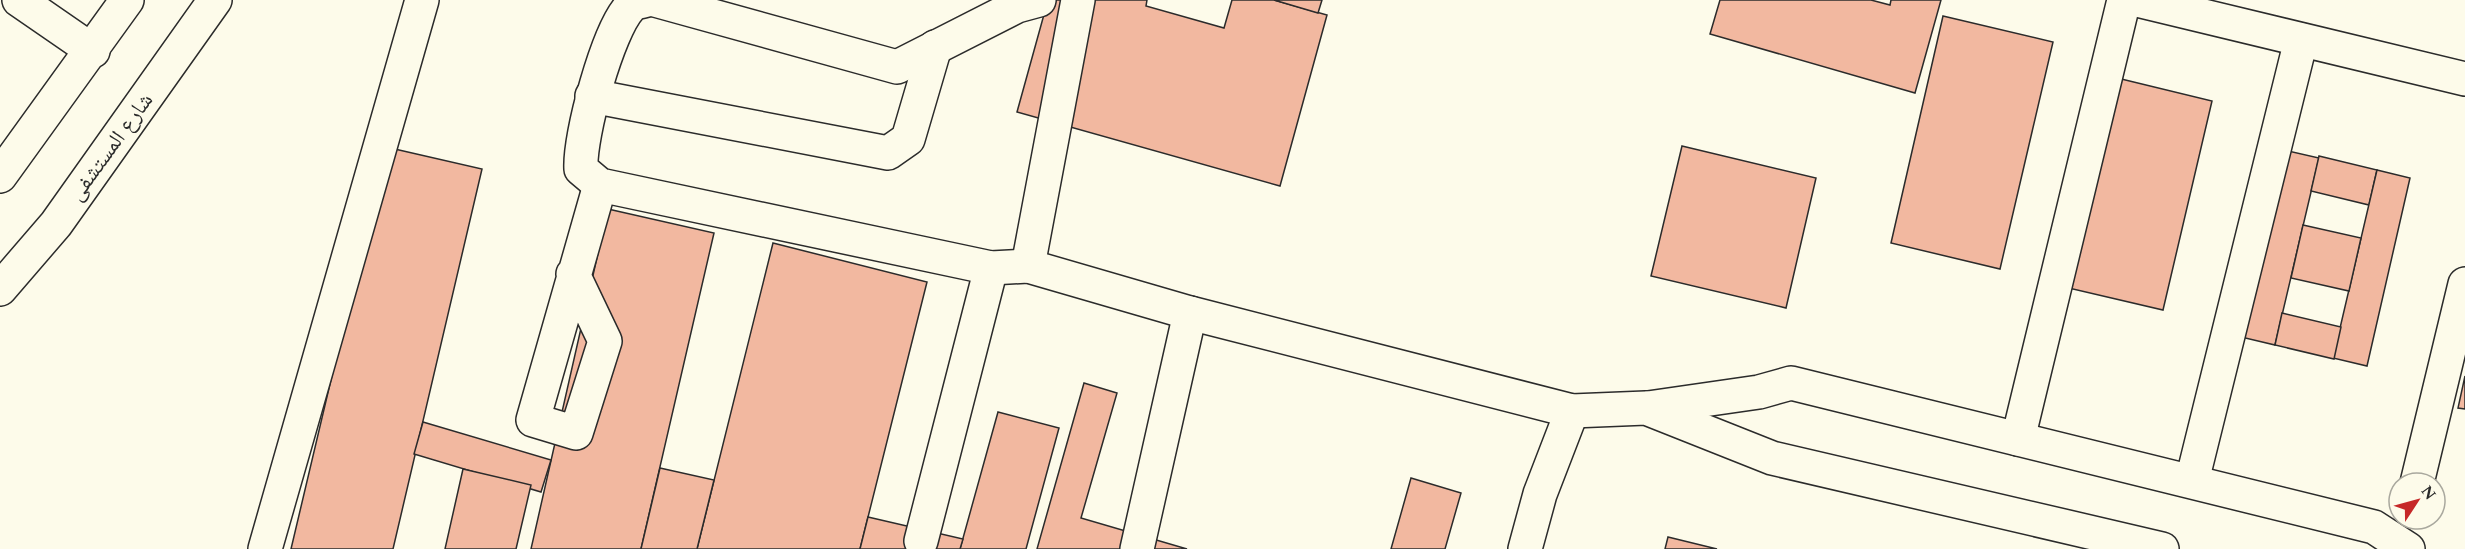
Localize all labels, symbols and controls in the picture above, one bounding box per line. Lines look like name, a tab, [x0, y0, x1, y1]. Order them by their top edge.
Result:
street label: شارع المستشفى	[60, 86, 162, 208]
north arrow	[2387, 471, 2447, 531]
text: N	[2415, 480, 2442, 505]

